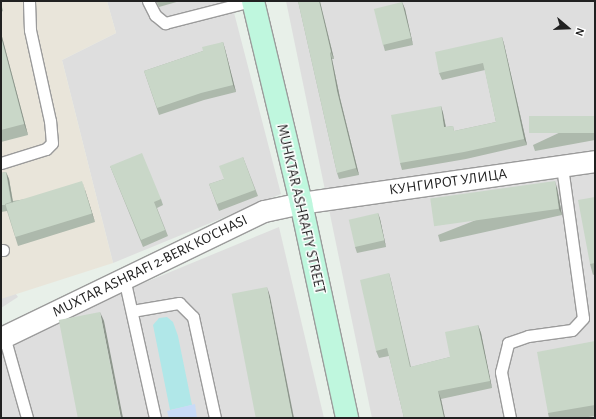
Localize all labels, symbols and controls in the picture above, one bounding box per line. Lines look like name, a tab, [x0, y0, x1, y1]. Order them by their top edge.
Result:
north arrow	[548, 8, 588, 48]
text: N	[573, 27, 586, 37]
street label: MUHKTAR ASHRAFIY STREET	[273, 122, 329, 296]
street label: КУНГИРОТ УЛИЦА	[388, 165, 508, 199]
street label: MUXTAR ASHRAFI 2-BERK KO'CHASI	[50, 211, 250, 321]

